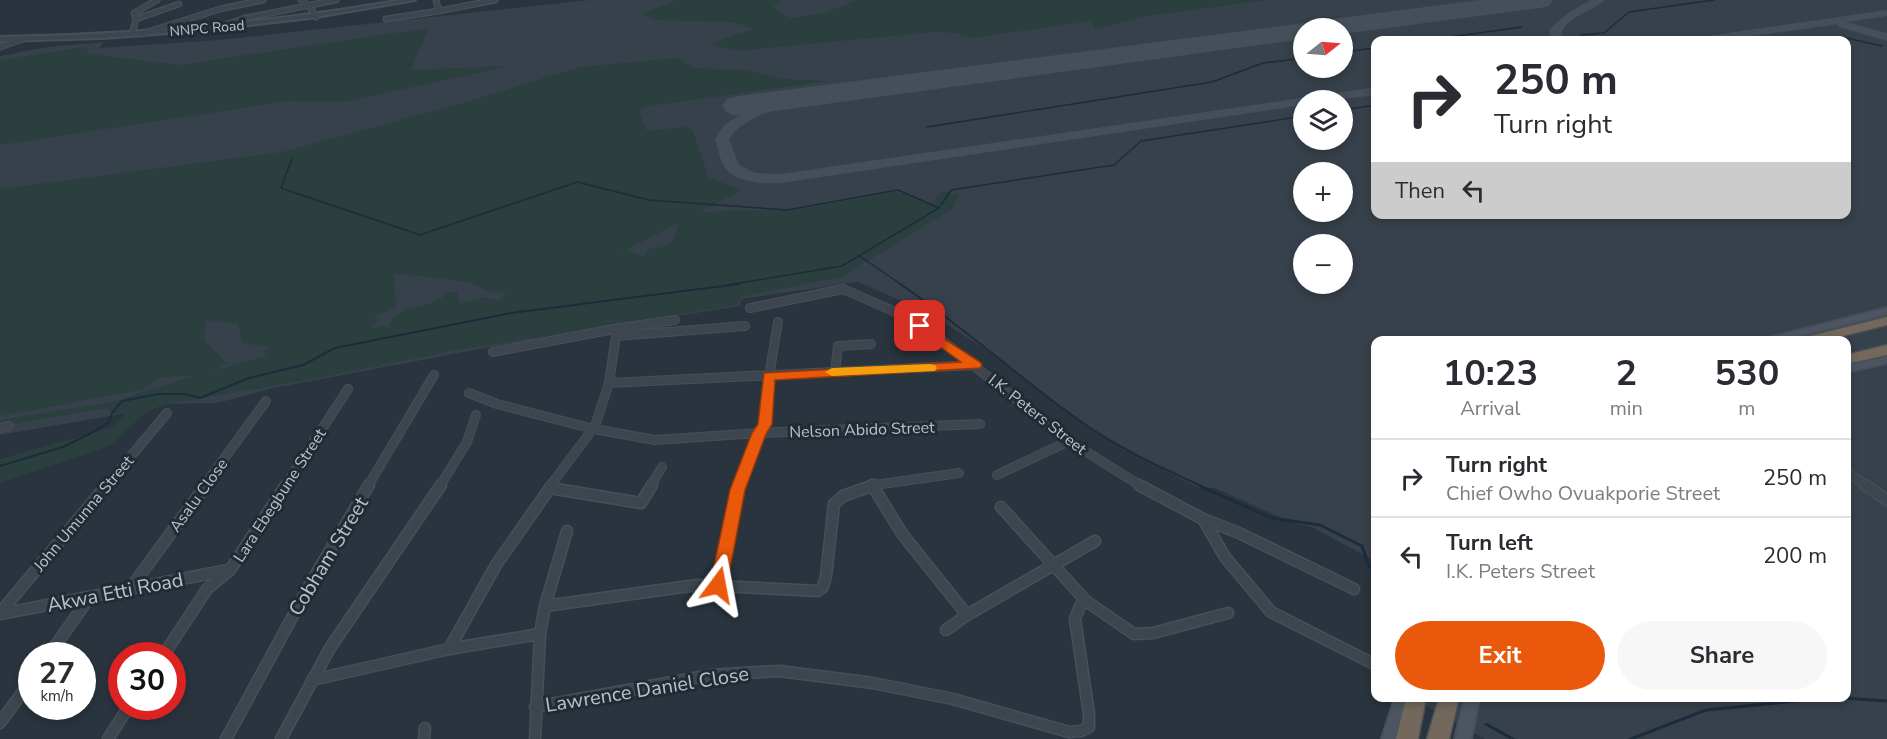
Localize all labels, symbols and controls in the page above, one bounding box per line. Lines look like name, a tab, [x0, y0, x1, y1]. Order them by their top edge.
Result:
street label: NNPC Road	[169, 16, 245, 41]
north arrow	[1293, 18, 1353, 78]
map controls	[1293, 18, 1353, 294]
text: 250 m	[1494, 52, 1618, 109]
icon: right	[1395, 60, 1473, 138]
button: layers	[1293, 90, 1353, 150]
text: Turn right	[1494, 106, 1612, 143]
button: +	[1293, 162, 1353, 222]
icon: left	[1457, 174, 1490, 207]
text: Then	[1395, 176, 1445, 206]
button: −	[1293, 234, 1353, 294]
pin	[894, 300, 945, 351]
icon: arrive	[903, 309, 936, 342]
text: 10:23	[1443, 349, 1538, 398]
text: 2	[1615, 349, 1637, 398]
text: 530	[1714, 349, 1779, 398]
street label: I.K. Peters Street	[984, 369, 1091, 460]
text: Arrival	[1460, 395, 1520, 422]
text: min	[1610, 395, 1643, 422]
text: m	[1738, 395, 1755, 422]
street label: Nelson Abido Street	[789, 416, 936, 444]
street label: Lara Ebegbune Street	[228, 424, 332, 567]
text: Turn right	[1446, 450, 1547, 480]
street label: John Umunna Street	[28, 451, 139, 577]
street label: Asalu Close	[165, 454, 233, 537]
icon: right	[1395, 462, 1428, 495]
text: 250 m	[1763, 463, 1827, 493]
text: Chief Owho Ovuakporie Street	[1446, 480, 1720, 507]
street label: Cobham Street	[282, 491, 375, 621]
text: Turn left	[1446, 528, 1533, 558]
icon: left	[1395, 540, 1428, 573]
text: 200 m	[1763, 541, 1827, 571]
position arrow	[686, 553, 750, 617]
text: I.K. Peters Street	[1446, 558, 1595, 585]
street label: Akwa Etti Road	[45, 566, 186, 619]
button: Exit	[1395, 621, 1605, 690]
button: Share	[1617, 621, 1827, 690]
speed limit sign: 30	[108, 642, 186, 720]
text: 27	[39, 653, 75, 694]
street label: Lawrence Daniel Close	[543, 660, 751, 719]
text: km/h	[40, 686, 74, 706]

